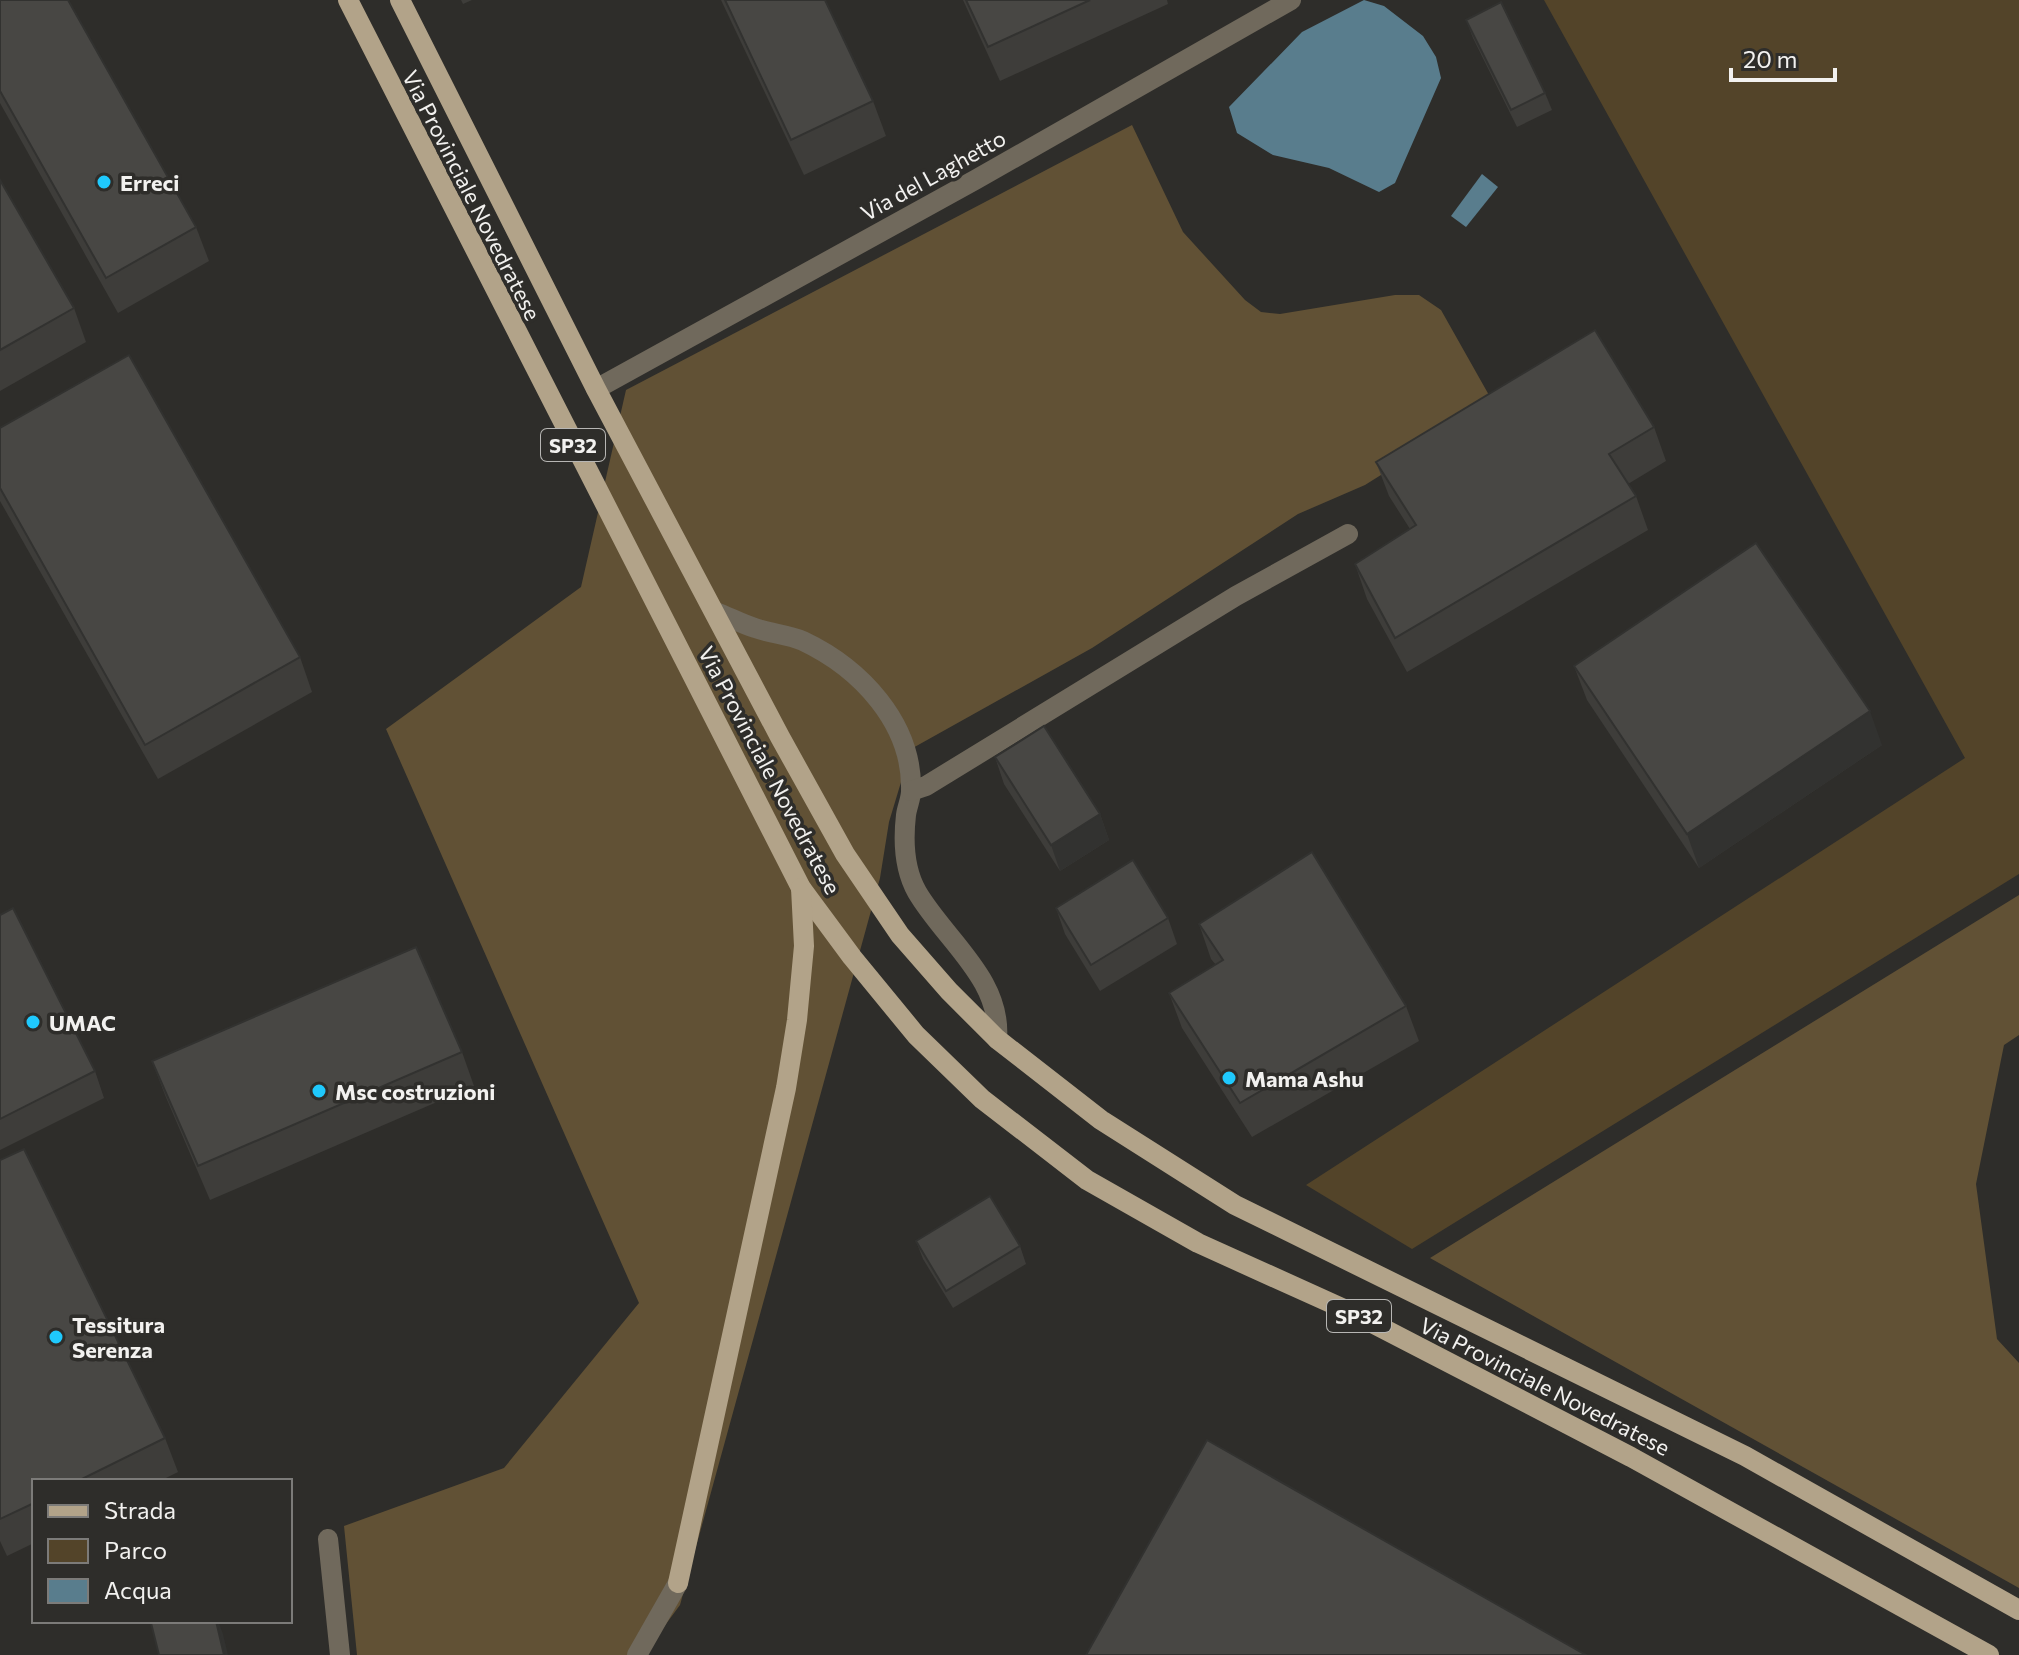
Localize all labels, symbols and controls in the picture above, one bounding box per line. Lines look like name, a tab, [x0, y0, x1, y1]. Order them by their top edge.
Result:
scale bar	[1731, 32, 1835, 82]
text: 20 m	[1743, 44, 1797, 73]
street label: Via Provinciale Novedratese	[397, 65, 547, 325]
street label: Via del Laghetto	[856, 124, 1010, 226]
place label: Erreci	[120, 169, 179, 196]
marker: Erreci	[95, 173, 113, 191]
road number: SP32	[541, 429, 605, 461]
street label: Via Provinciale Novedratese	[693, 641, 847, 899]
place label: UMAC	[49, 1009, 116, 1036]
marker: UMAC	[24, 1013, 42, 1031]
place label: Mama Ashu	[1245, 1065, 1364, 1092]
marker: Mama Ashu	[1220, 1069, 1238, 1087]
place label: Msc costruzioni	[335, 1078, 495, 1105]
marker: Msc costruzioni	[310, 1082, 328, 1100]
road number: SP32	[1327, 1300, 1391, 1332]
place label: Tessitura Serenza	[72, 1311, 165, 1363]
street label: Via Provinciale Novedratese	[1415, 1311, 1675, 1461]
marker: Tessitura Serenza	[47, 1328, 65, 1346]
legend	[32, 1479, 292, 1623]
text: Strada	[104, 1495, 176, 1524]
text: Parco	[104, 1535, 167, 1564]
text: Acqua	[104, 1575, 172, 1604]

